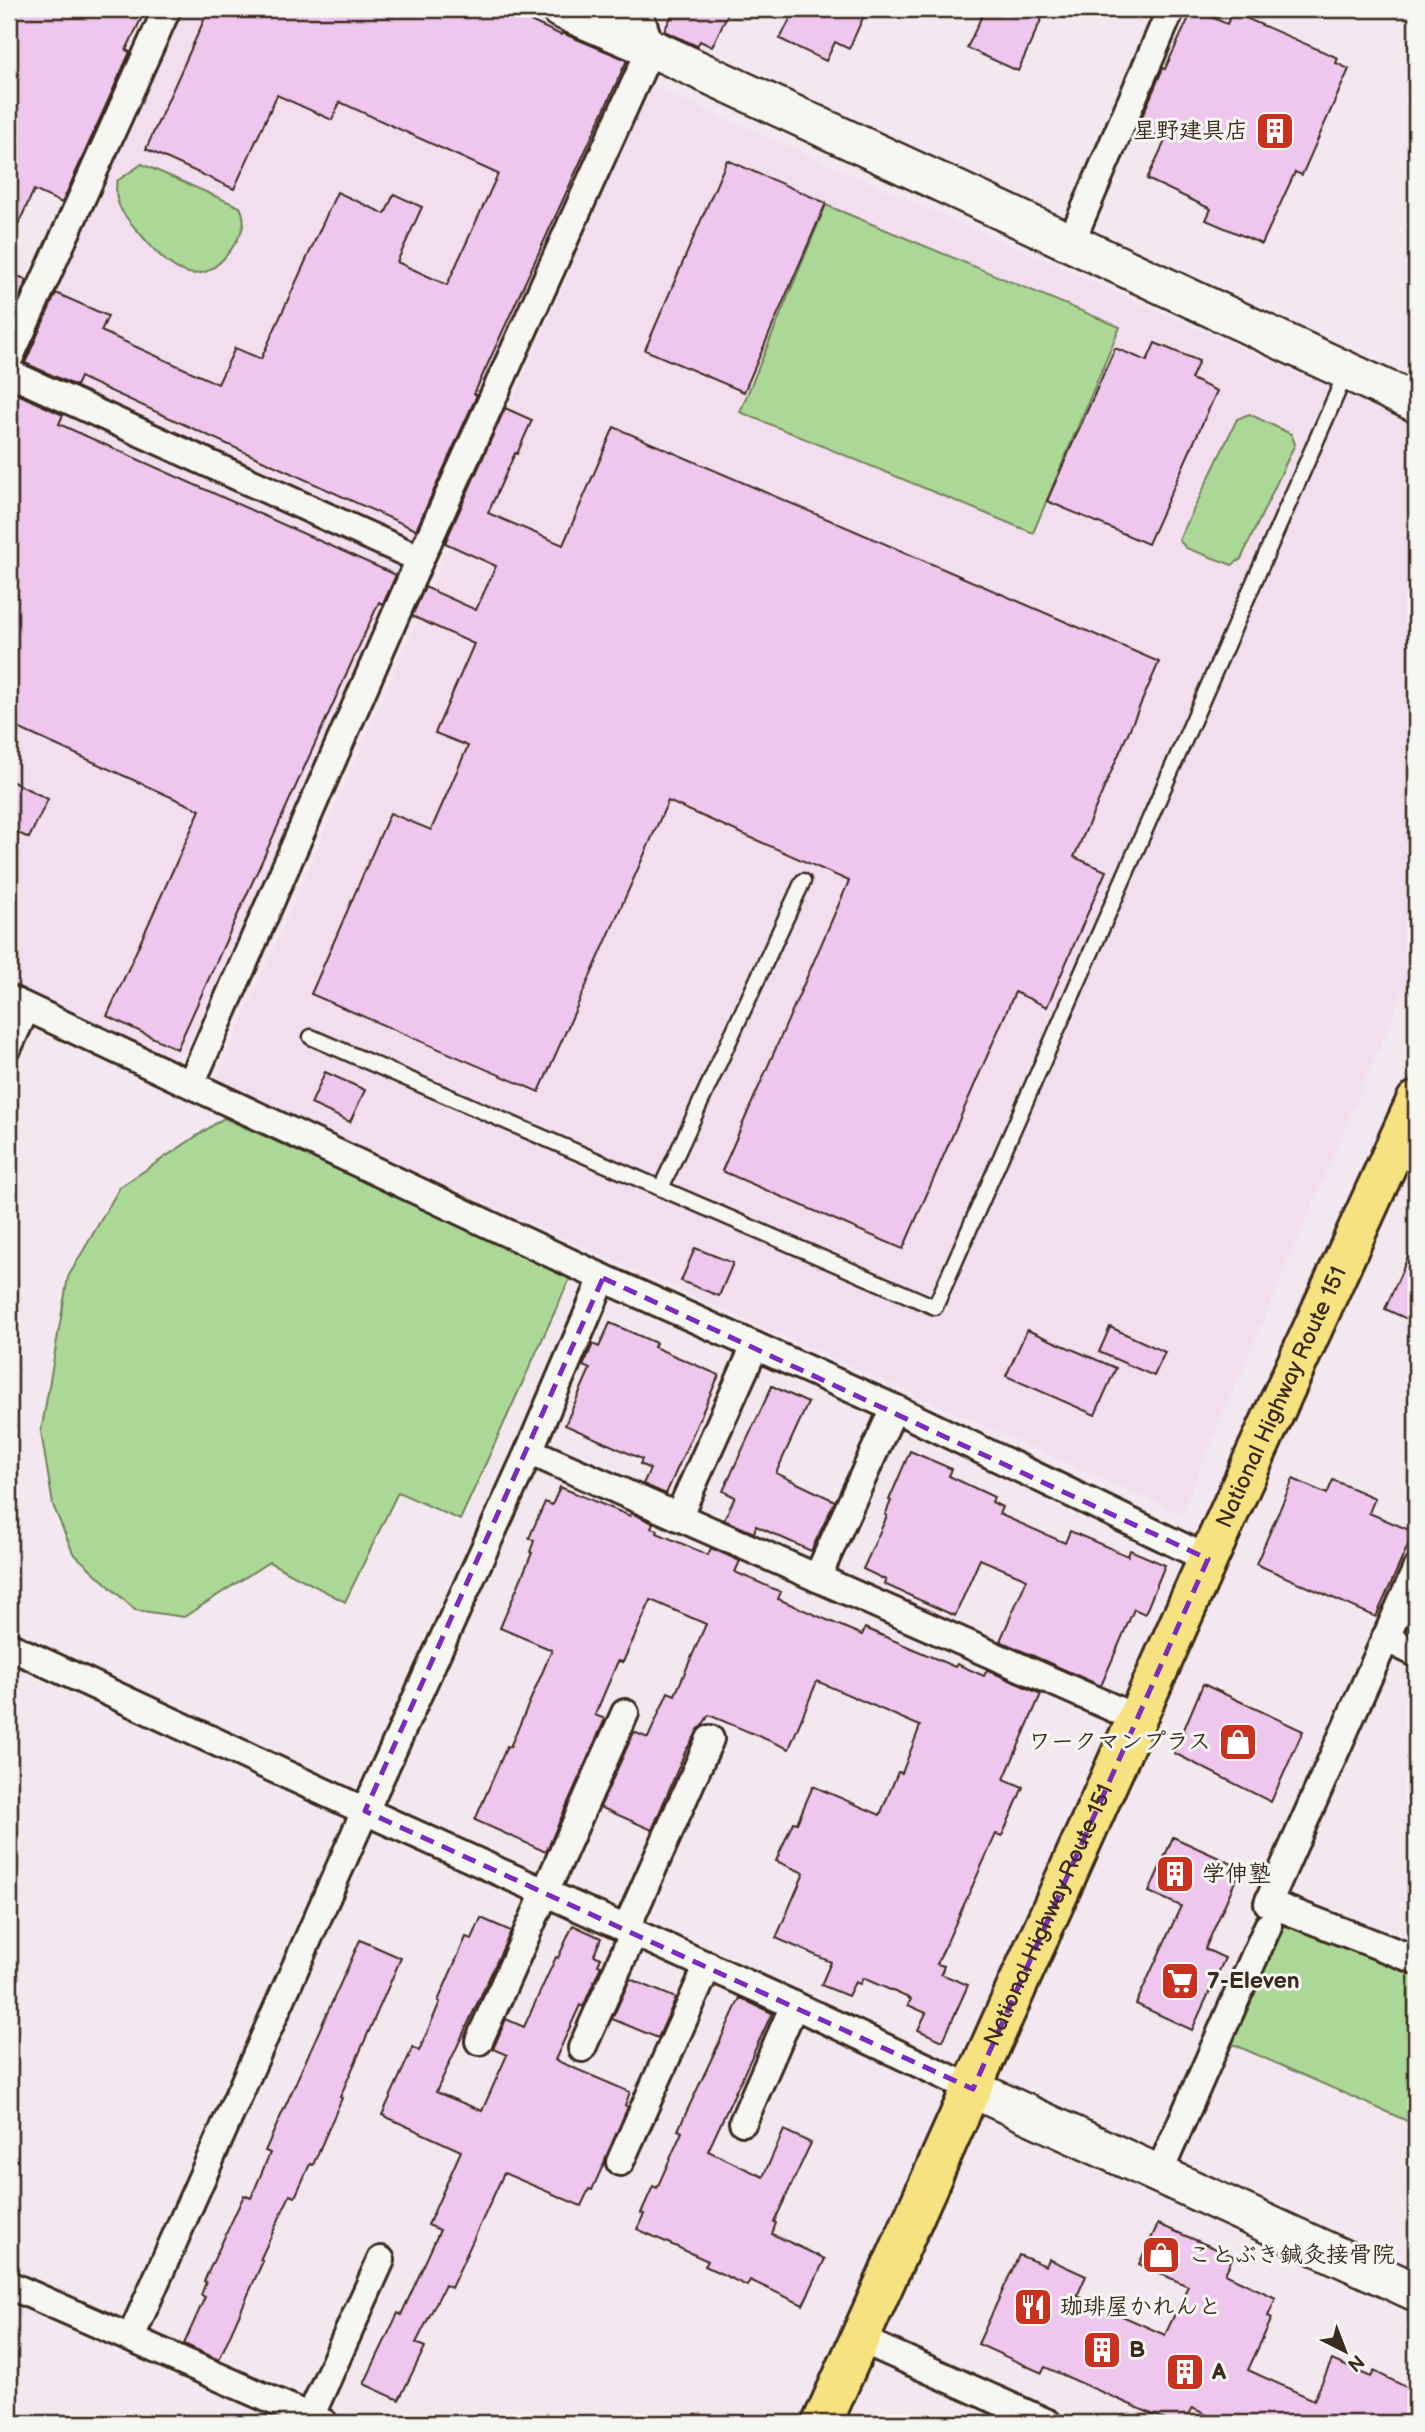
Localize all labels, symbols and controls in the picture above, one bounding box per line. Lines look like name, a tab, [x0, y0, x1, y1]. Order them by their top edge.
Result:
building icon: 星野建具店	[1254, 110, 1296, 152]
place label: 星野建具店	[1133, 117, 1248, 145]
street label: National Highway Route 151	[1210, 1262, 1353, 1532]
shop icon: ワークマンプラス	[1217, 1721, 1259, 1763]
place label: ワークマンプラス	[1028, 1728, 1211, 1756]
street label: National Highway Route 151	[978, 1780, 1119, 2051]
building icon: 学伸塾	[1154, 1853, 1196, 1895]
place label: 学伸塾	[1202, 1860, 1271, 1888]
supermarket icon: 7-Eleven	[1159, 1960, 1201, 2002]
place label: 7-Eleven	[1207, 1967, 1300, 1995]
shop icon: ことぶき鍼灸接骨院	[1140, 2234, 1182, 2276]
place label: ことぶき鍼灸接骨院	[1188, 2241, 1395, 2269]
restaurant icon: 珈琲屋かれんと	[1012, 2286, 1054, 2328]
place label: 珈琲屋かれんと	[1060, 2293, 1221, 2321]
north arrow	[1310, 2316, 1380, 2386]
building icon: B	[1081, 2329, 1123, 2371]
place label: B	[1129, 2336, 1145, 2364]
text: N	[1342, 2349, 1368, 2376]
building icon: A	[1164, 2351, 1206, 2393]
place label: A	[1211, 2358, 1227, 2386]

